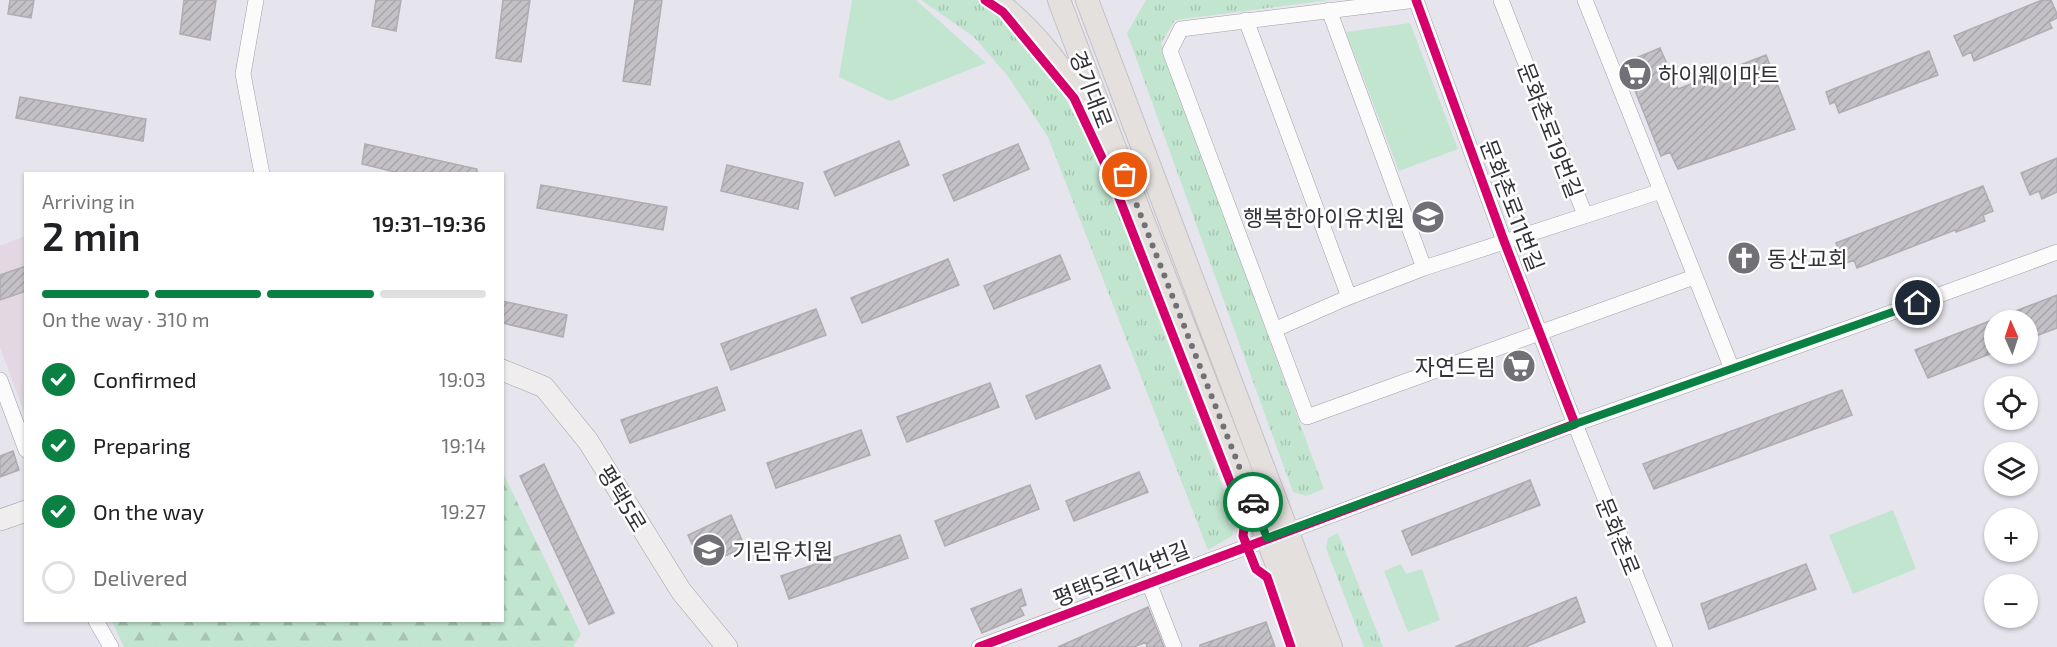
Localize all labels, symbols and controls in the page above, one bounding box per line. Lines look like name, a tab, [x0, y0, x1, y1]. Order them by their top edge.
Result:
street label: 경기대로	[1065, 47, 1119, 131]
supermarket icon: 하이웨이마트	[1617, 56, 1653, 92]
street label: 문화촌로19번길	[1513, 59, 1589, 201]
place label: 하이웨이마트	[1658, 61, 1779, 87]
street label: 문화촌로11번길	[1476, 135, 1550, 275]
pin	[1099, 149, 1150, 200]
icon: bag	[1108, 158, 1141, 191]
text: Arriving in	[42, 189, 135, 213]
school or university icon: 행복한아이유치원	[1410, 199, 1446, 235]
place label: 행복한아이유치원	[1243, 204, 1405, 230]
text: 19:31–19:36	[372, 210, 486, 236]
text: 2 min	[42, 212, 141, 259]
church icon: 동산교회	[1726, 240, 1762, 276]
place label: 동산교회	[1767, 245, 1848, 271]
pin	[1892, 277, 1943, 328]
icon: home	[1901, 286, 1934, 319]
text: On the way · 310 m	[42, 307, 209, 331]
north arrow	[1984, 310, 2038, 364]
map controls	[1984, 310, 2038, 628]
supermarket icon: 자연드림	[1501, 348, 1537, 384]
place label: 자연드림	[1415, 353, 1496, 379]
icon: check	[42, 363, 75, 396]
text: Confirmed	[93, 366, 197, 392]
text: 19:03	[439, 367, 486, 391]
button: locate	[1984, 376, 2038, 430]
icon: check	[42, 429, 75, 462]
text: Preparing	[93, 432, 191, 458]
text: 19:14	[442, 433, 486, 457]
button: layers	[1984, 442, 2038, 496]
street label: 평택5로	[593, 460, 653, 536]
courier	[1223, 472, 1283, 532]
icon: car	[1237, 486, 1270, 519]
street label: 문화촌로	[1592, 494, 1646, 578]
icon: check	[42, 495, 75, 528]
text: On the way	[93, 498, 204, 524]
text: 19:27	[440, 499, 486, 523]
button: +	[1984, 508, 2038, 562]
school or university icon: 기린유치원	[691, 532, 727, 568]
street label: 평택5로114번길	[1049, 535, 1193, 611]
place label: 기린유치원	[732, 537, 833, 563]
text: Delivered	[93, 564, 188, 590]
button: −	[1984, 574, 2038, 628]

